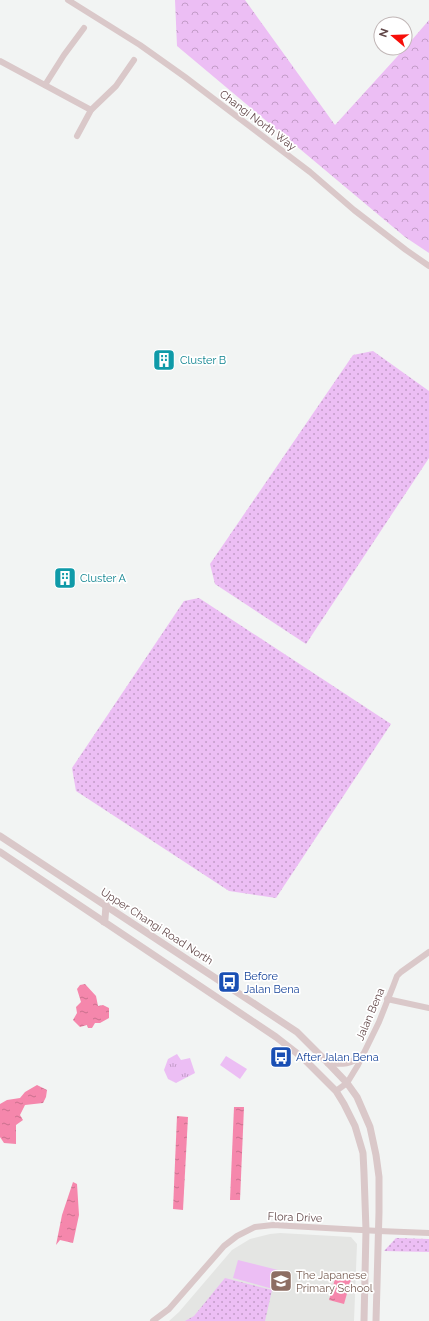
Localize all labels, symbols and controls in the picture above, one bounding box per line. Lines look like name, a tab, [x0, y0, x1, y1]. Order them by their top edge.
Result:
north arrow	[373, 16, 413, 56]
text: N	[377, 27, 392, 39]
street label: Changi North Way	[217, 87, 299, 153]
building icon: Cluster B	[151, 347, 177, 373]
place label: Cluster B	[180, 354, 226, 367]
building icon: Cluster A	[52, 565, 78, 591]
place label: Cluster A	[80, 572, 126, 585]
street label: Upper Changi Road North	[98, 885, 215, 968]
bus stop icon: Before Jalan Bena	[216, 969, 242, 995]
place label: Before Jalan Bena	[244, 970, 300, 996]
street label: Jalan Bena	[354, 986, 387, 1042]
bus stop icon: After Jalan Bena	[268, 1044, 294, 1070]
place label: After Jalan Bena	[296, 1051, 379, 1064]
street label: Flora Drive	[267, 1210, 323, 1225]
school or university icon: The Japanese Primary School	[268, 1268, 294, 1294]
place label: The Japanese Primary School	[296, 1269, 373, 1295]

